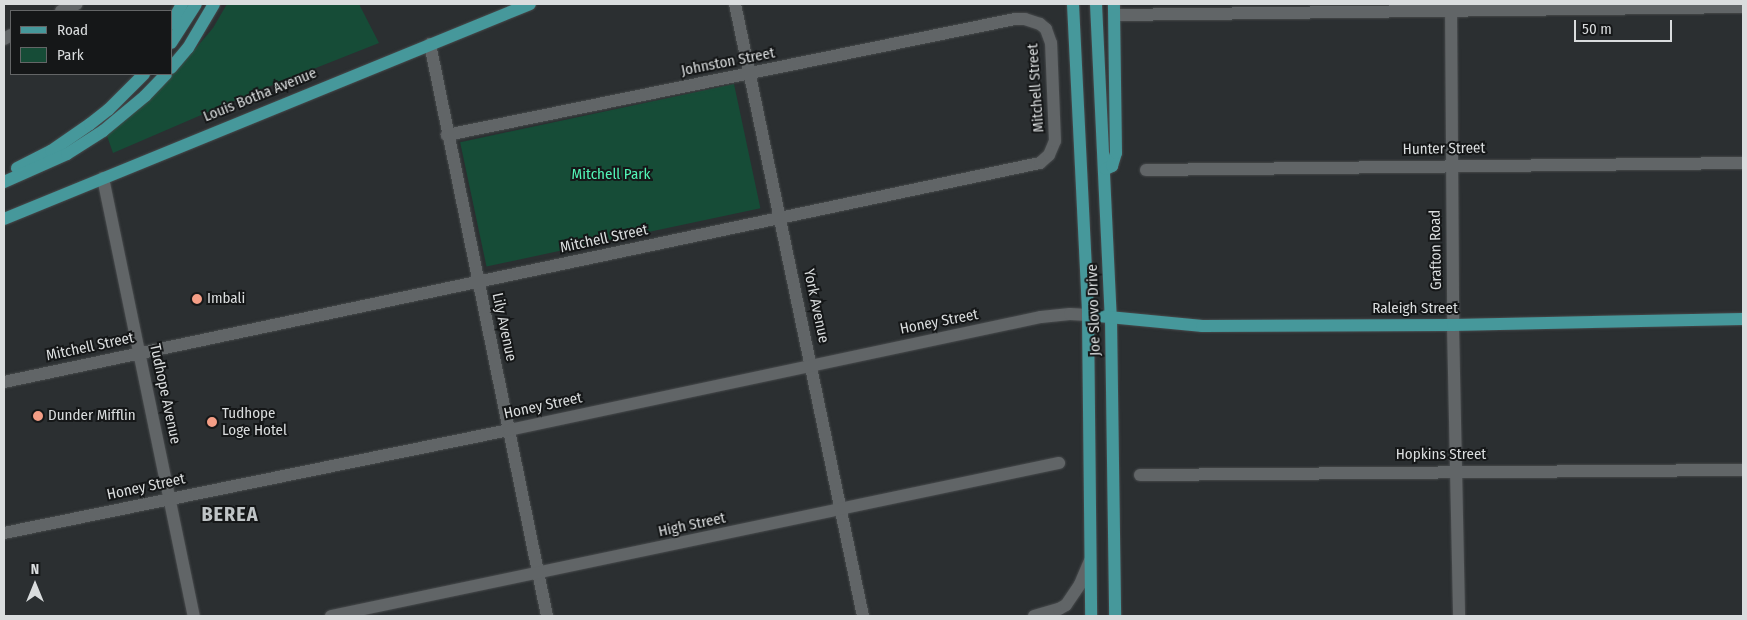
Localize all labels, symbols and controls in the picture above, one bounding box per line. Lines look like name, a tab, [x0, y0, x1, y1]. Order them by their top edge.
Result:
legend	[10, 10, 172, 75]
scale bar	[1577, 10, 1674, 42]
text: 50 m	[1582, 20, 1612, 38]
text: Road	[57, 21, 88, 39]
street label: Mitchell Street	[1024, 43, 1048, 133]
street label: Johnston Street	[680, 44, 776, 80]
text: Park	[57, 46, 84, 64]
street label: Louis Botha Avenue	[201, 64, 319, 126]
street label: Hunter Street	[1403, 139, 1485, 159]
park label: Mitchell Park	[572, 166, 650, 184]
street label: Grafton Road	[1426, 210, 1446, 290]
street label: Mitchell Street	[559, 221, 649, 257]
street label: Joe Slovo Drive	[1083, 264, 1105, 356]
street label: York Avenue	[799, 267, 833, 345]
place label: Imbali	[207, 290, 245, 308]
street label: Lily Avenue	[488, 291, 520, 363]
marker: Imbali	[191, 293, 203, 305]
street label: Raleigh Street	[1372, 300, 1458, 318]
street label: Honey Street	[898, 306, 980, 338]
street label: Mitchell Street	[45, 329, 135, 365]
street label: Tudhope Avenue	[146, 342, 184, 446]
street label: Honey Street	[502, 389, 584, 423]
place label: Tudhope Loge Hotel	[222, 404, 287, 439]
place label: Dunder Mifflin	[48, 407, 136, 425]
marker: Dunder Mifflin	[32, 410, 44, 422]
marker: Tudhope Loge Hotel	[206, 416, 218, 428]
street label: Hopkins Street	[1396, 446, 1486, 464]
street label: Honey Street	[105, 470, 187, 504]
district label: BEREA	[201, 502, 259, 526]
street label: High Street	[657, 509, 727, 541]
north arrow	[10, 560, 60, 610]
text: N	[31, 561, 39, 578]

